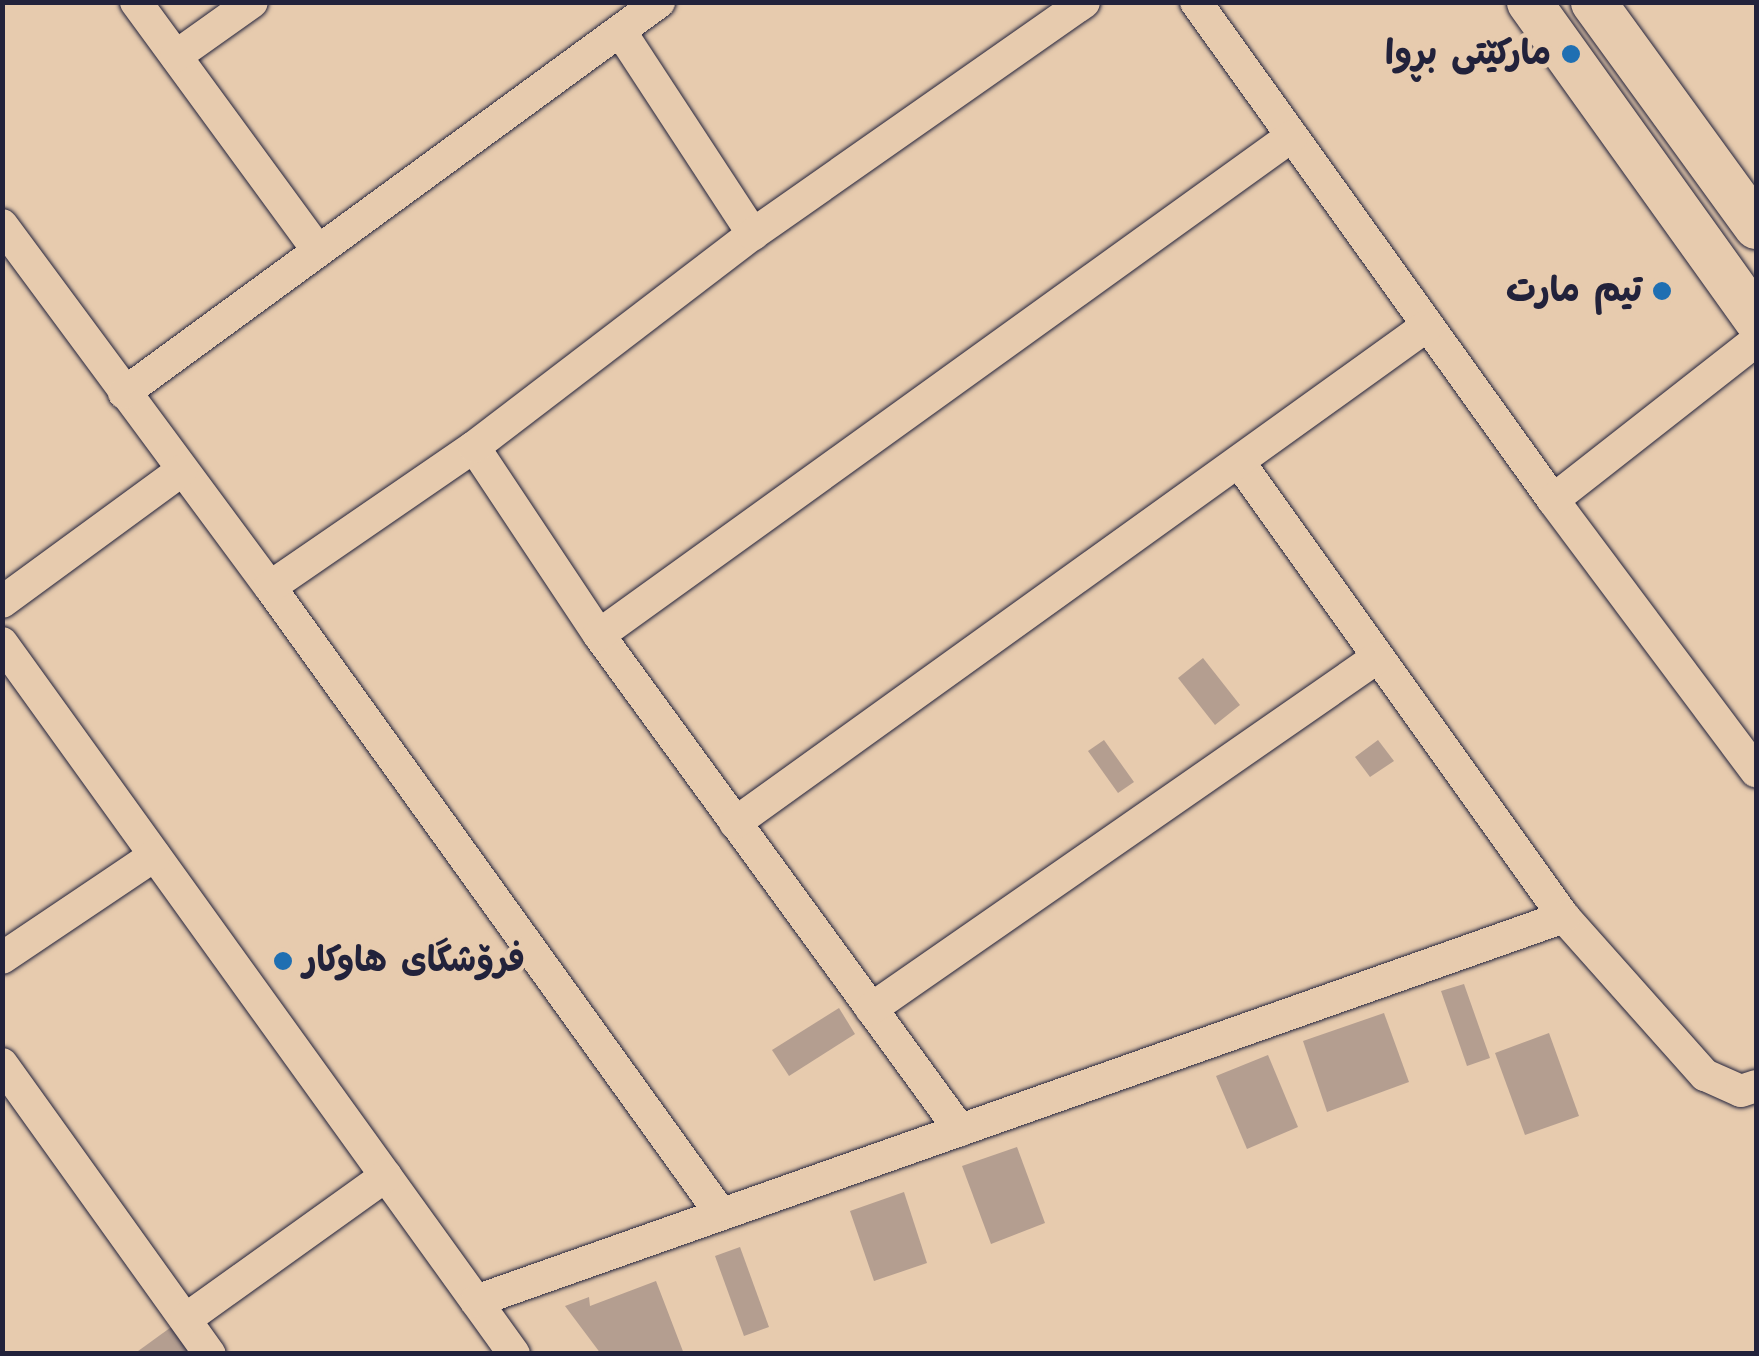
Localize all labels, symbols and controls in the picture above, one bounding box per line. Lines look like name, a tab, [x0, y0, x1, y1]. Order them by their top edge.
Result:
place label: مارکێتی بڕوا	[1385, 33, 1551, 75]
marker: مارکێتی بڕوا	[1560, 43, 1582, 65]
place label: تیم مارت	[1506, 270, 1642, 312]
marker: تیم مارت	[1651, 280, 1673, 302]
place label: فرۆشگای ھاوکار	[303, 940, 525, 982]
marker: فرۆشگای ھاوکار	[272, 950, 294, 972]

